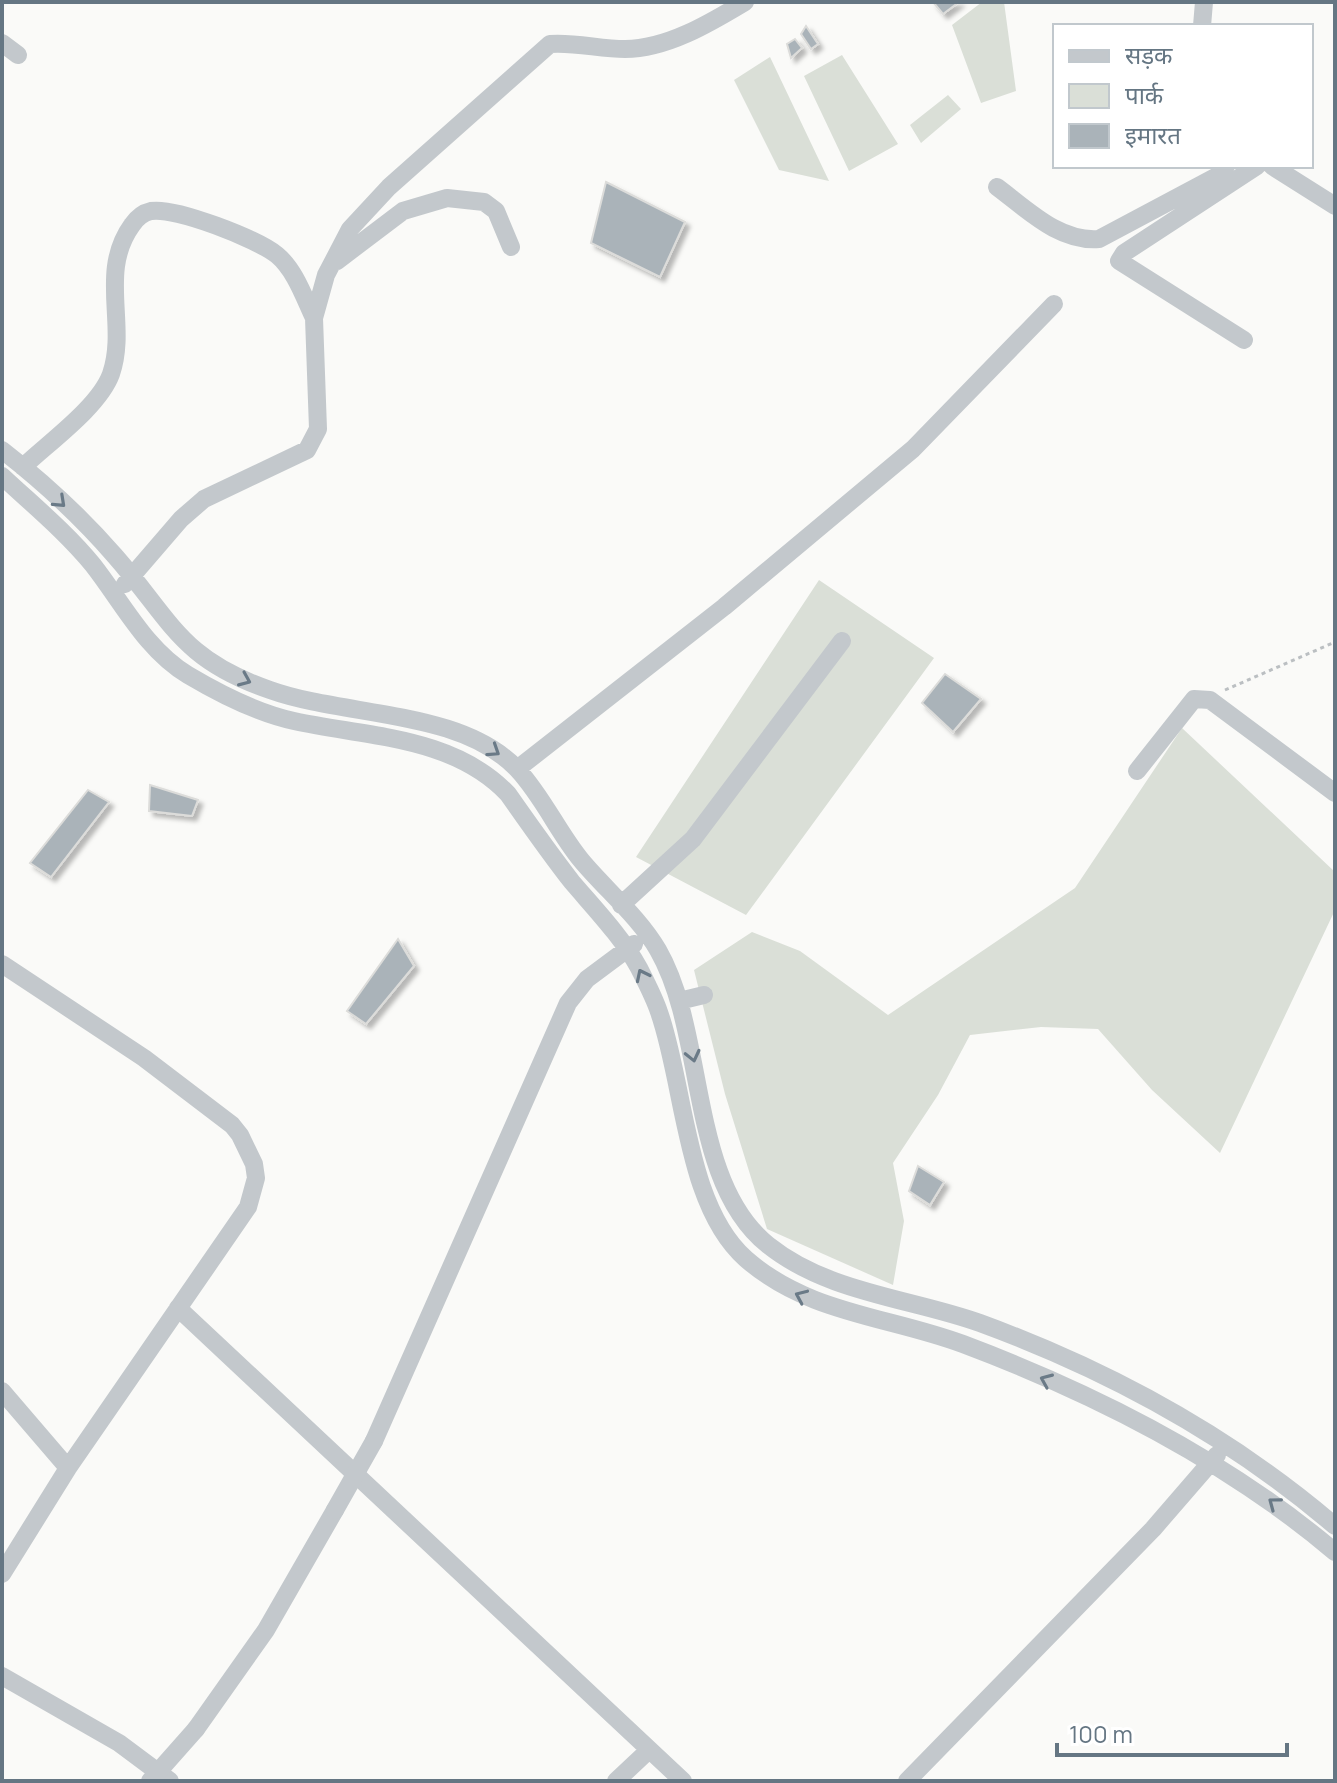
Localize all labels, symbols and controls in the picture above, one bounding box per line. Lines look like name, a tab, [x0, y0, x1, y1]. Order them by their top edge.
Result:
legend	[1053, 24, 1313, 168]
text: सड़क	[1125, 38, 1173, 71]
text: पार्क	[1125, 78, 1164, 111]
text: इमारत	[1125, 118, 1182, 151]
one-way arrow	[51, 492, 66, 506]
one-way arrow	[237, 670, 251, 686]
one-way arrow	[485, 741, 499, 756]
one-way arrow	[636, 968, 652, 983]
one-way arrow	[683, 1049, 700, 1063]
one-way arrow	[794, 1290, 809, 1306]
one-way arrow	[1040, 1373, 1054, 1389]
one-way arrow	[1268, 1498, 1283, 1512]
scale bar	[1057, 1707, 1287, 1757]
text: 100 m	[1069, 1717, 1133, 1750]

